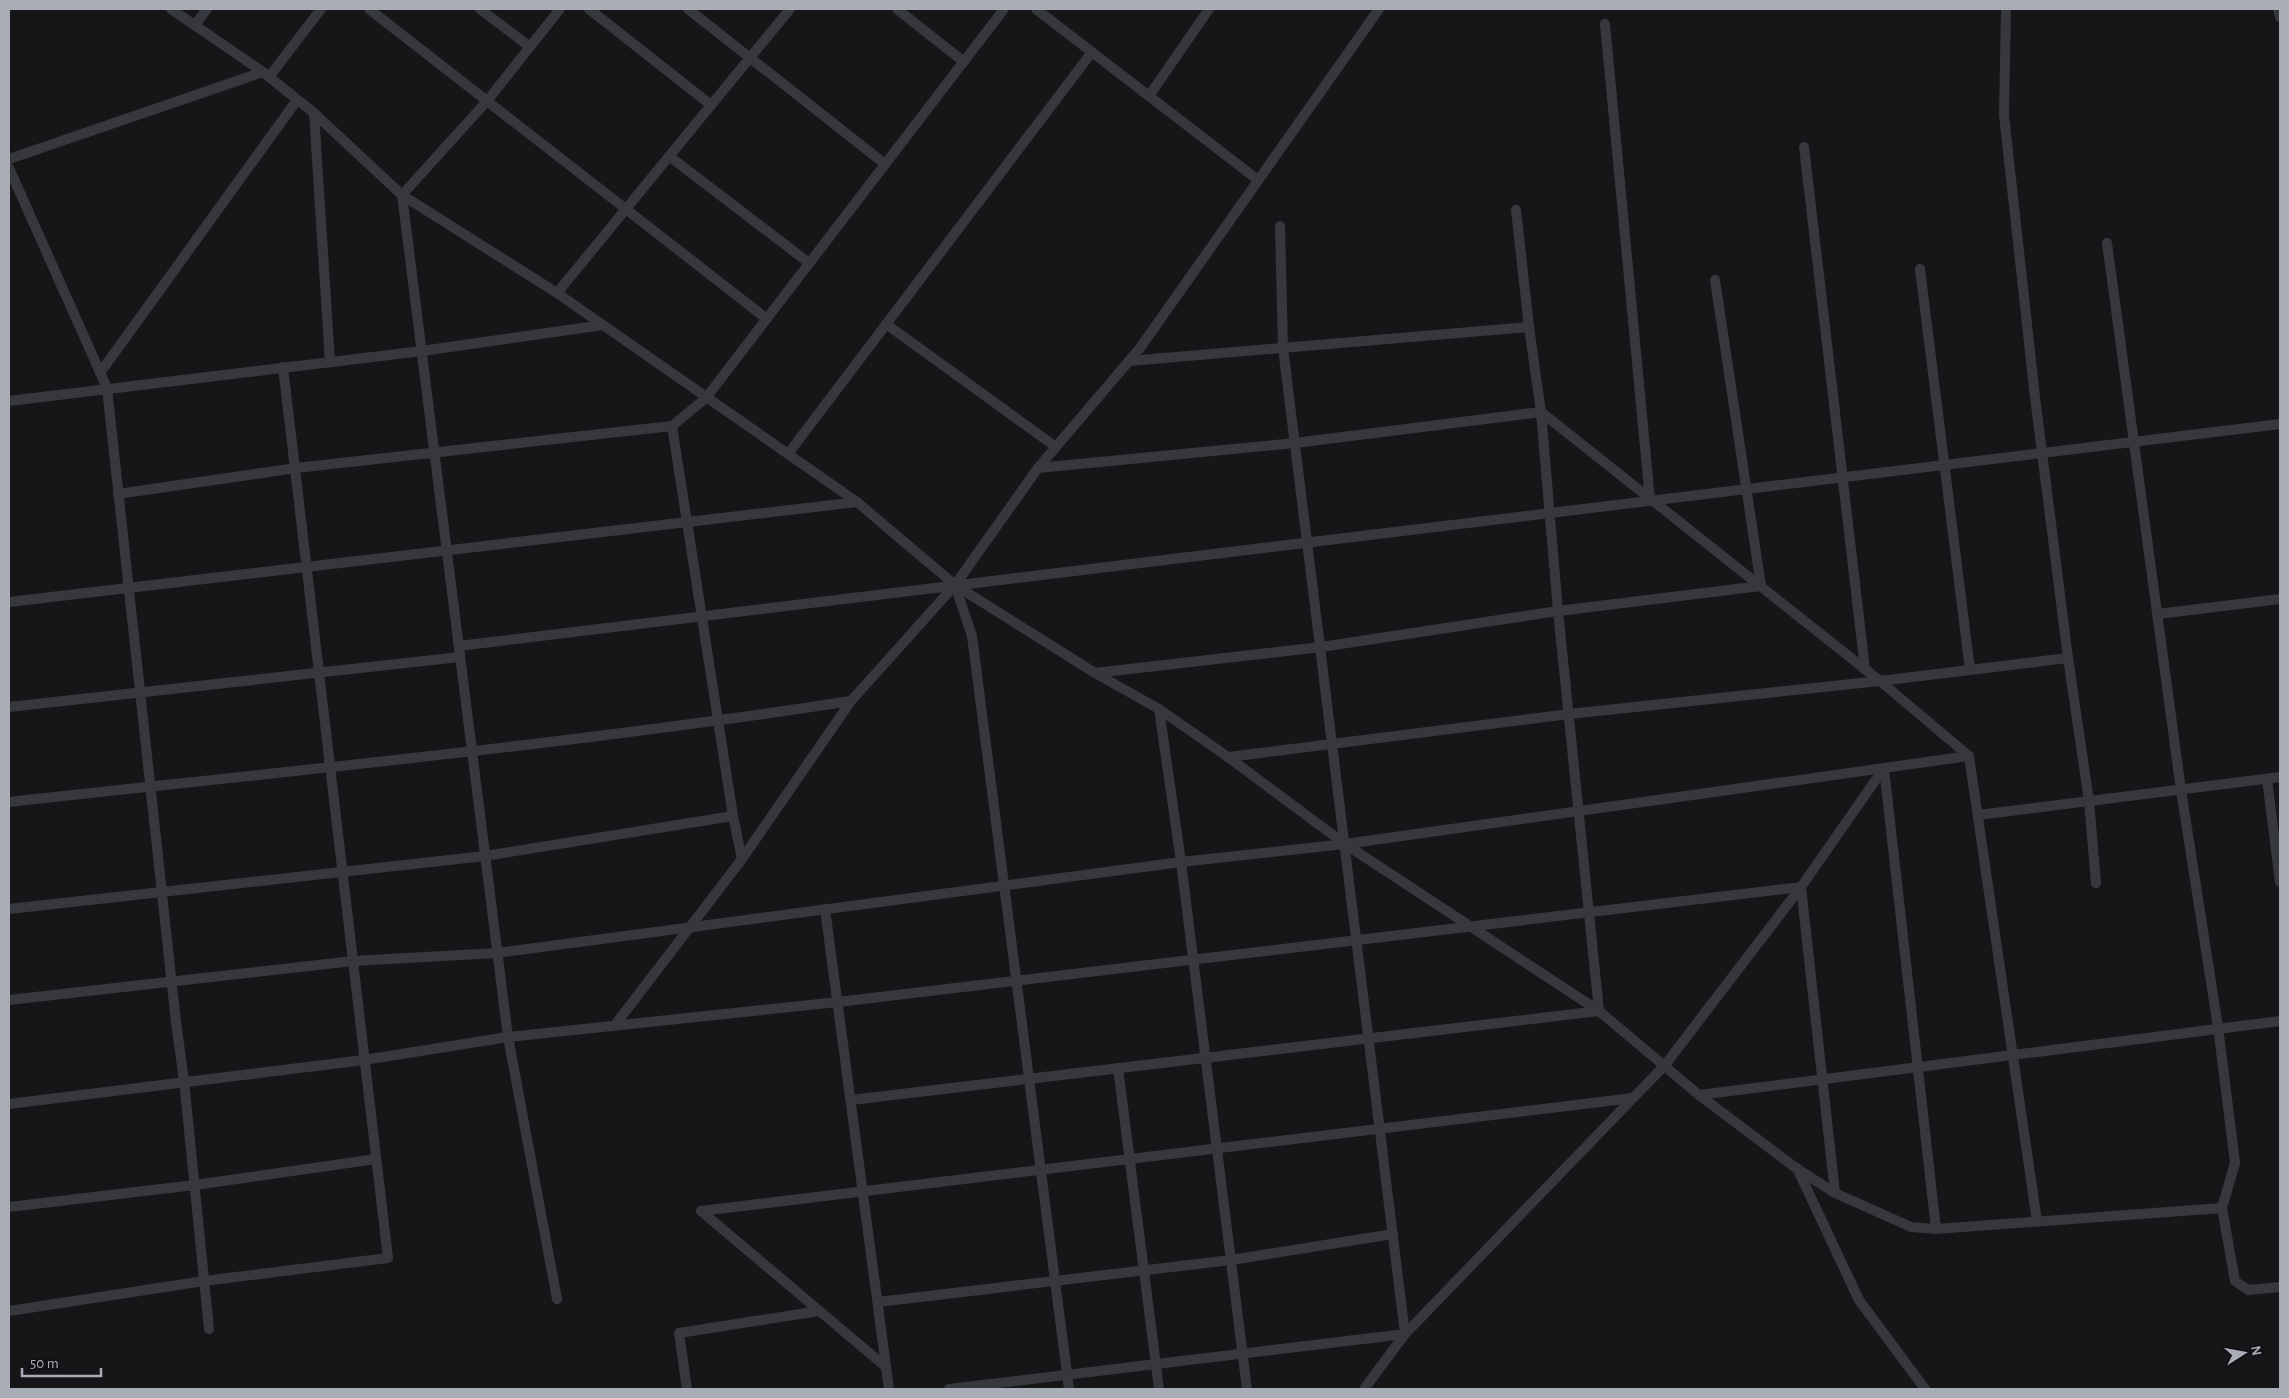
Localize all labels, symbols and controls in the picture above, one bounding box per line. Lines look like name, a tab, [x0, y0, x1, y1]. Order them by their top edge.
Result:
north arrow	[2219, 1328, 2269, 1378]
text: N	[2248, 1345, 2264, 1357]
scale bar	[22, 1346, 101, 1378]
text: 50 m	[30, 1356, 59, 1371]

